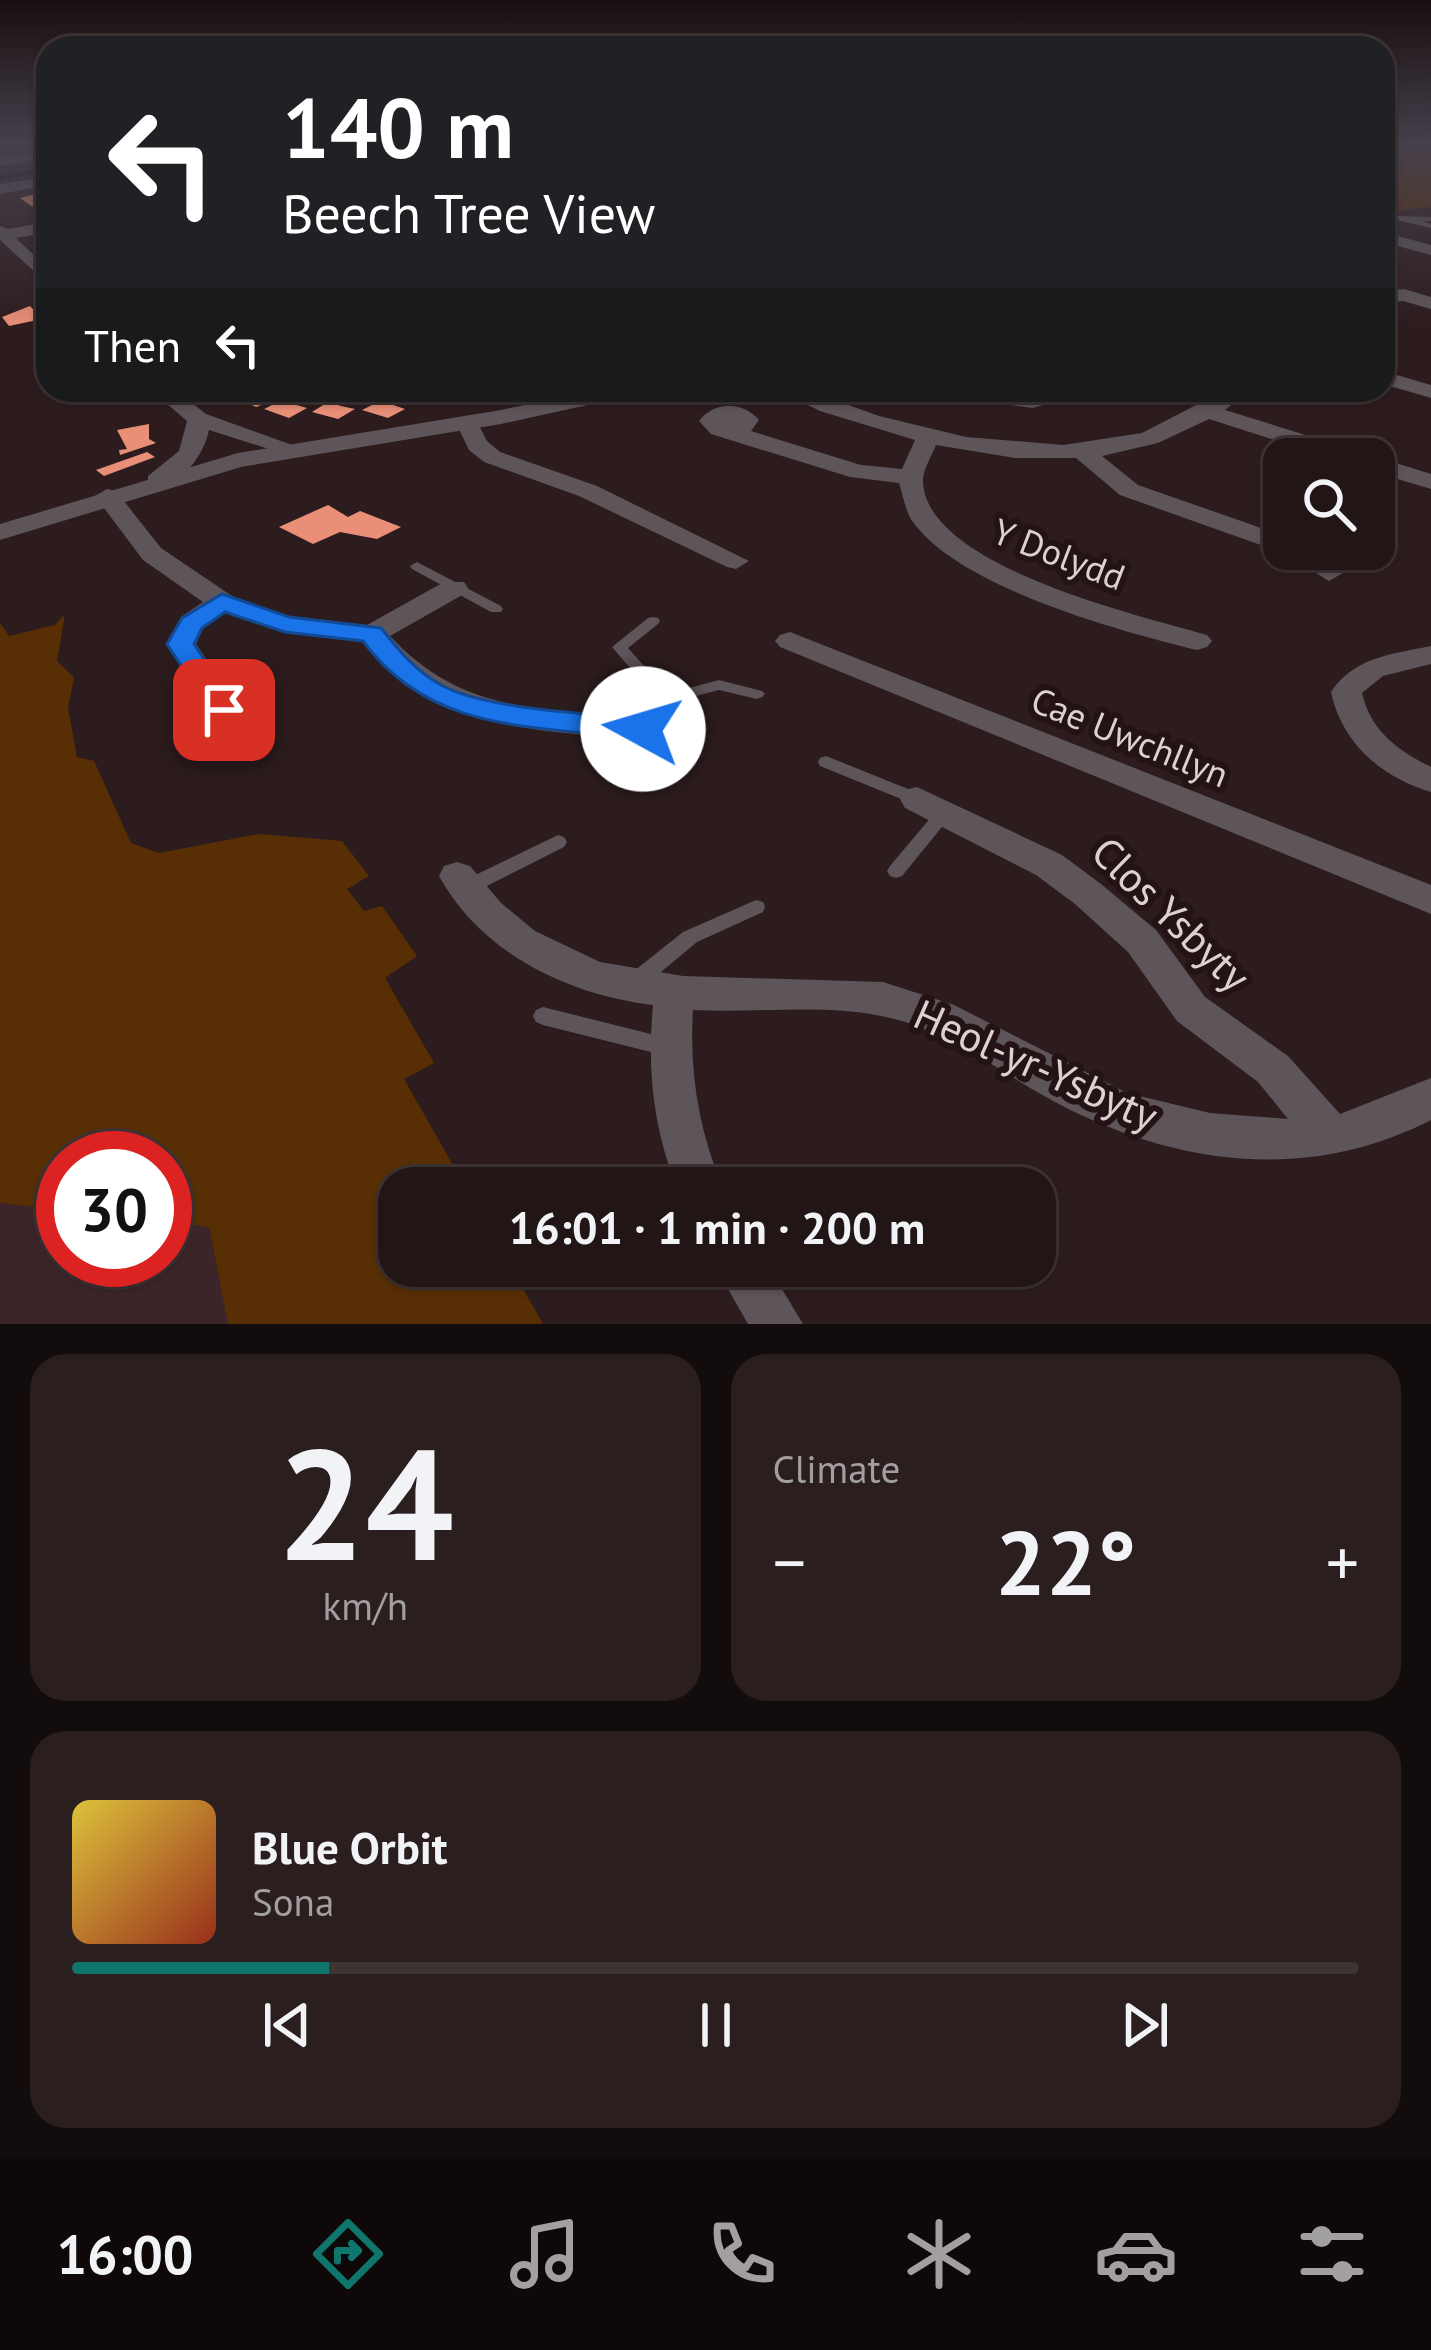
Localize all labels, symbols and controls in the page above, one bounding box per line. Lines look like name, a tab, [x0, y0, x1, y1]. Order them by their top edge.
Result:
text: 140 m	[282, 72, 514, 181]
icon: left	[84, 84, 240, 240]
text: Beech Tree View	[282, 178, 655, 248]
icon: left	[205, 312, 271, 378]
text: Then	[84, 316, 181, 374]
map controls	[1263, 438, 1395, 570]
button: search	[1263, 438, 1395, 570]
street label: Y Dolydd	[986, 507, 1132, 600]
pin	[173, 659, 275, 761]
position arrow	[580, 666, 706, 792]
street label: Cae Uwchllyn	[1025, 676, 1236, 797]
icon: arrive	[191, 677, 257, 743]
street label: Clos Ysbyty	[1080, 824, 1263, 1003]
street label: Heol-yr-Ysbyty	[906, 986, 1167, 1143]
speed limit sign: 30	[36, 1131, 192, 1287]
text: 16:01 · 1 min · 200 m	[509, 1198, 925, 1256]
text: 24	[277, 1401, 454, 1603]
text: Climate	[773, 1443, 900, 1494]
text: 22°	[995, 1503, 1136, 1620]
text: −	[773, 1519, 806, 1604]
text: +	[1326, 1519, 1359, 1604]
text: km/h	[323, 1580, 408, 1631]
text: Blue Orbit	[252, 1818, 448, 1876]
text: Sona	[252, 1876, 334, 1927]
icon: previous	[254, 1992, 320, 2058]
icon: pause	[683, 1992, 749, 2058]
icon: next	[1112, 1992, 1178, 2058]
icon: directions	[306, 2212, 390, 2296]
icon: music	[503, 2212, 587, 2296]
icon: phone	[700, 2212, 784, 2296]
icon: climate	[897, 2212, 981, 2296]
icon: car	[1094, 2212, 1178, 2296]
icon: filters	[1290, 2212, 1374, 2296]
text: 16:00	[56, 2219, 193, 2289]

